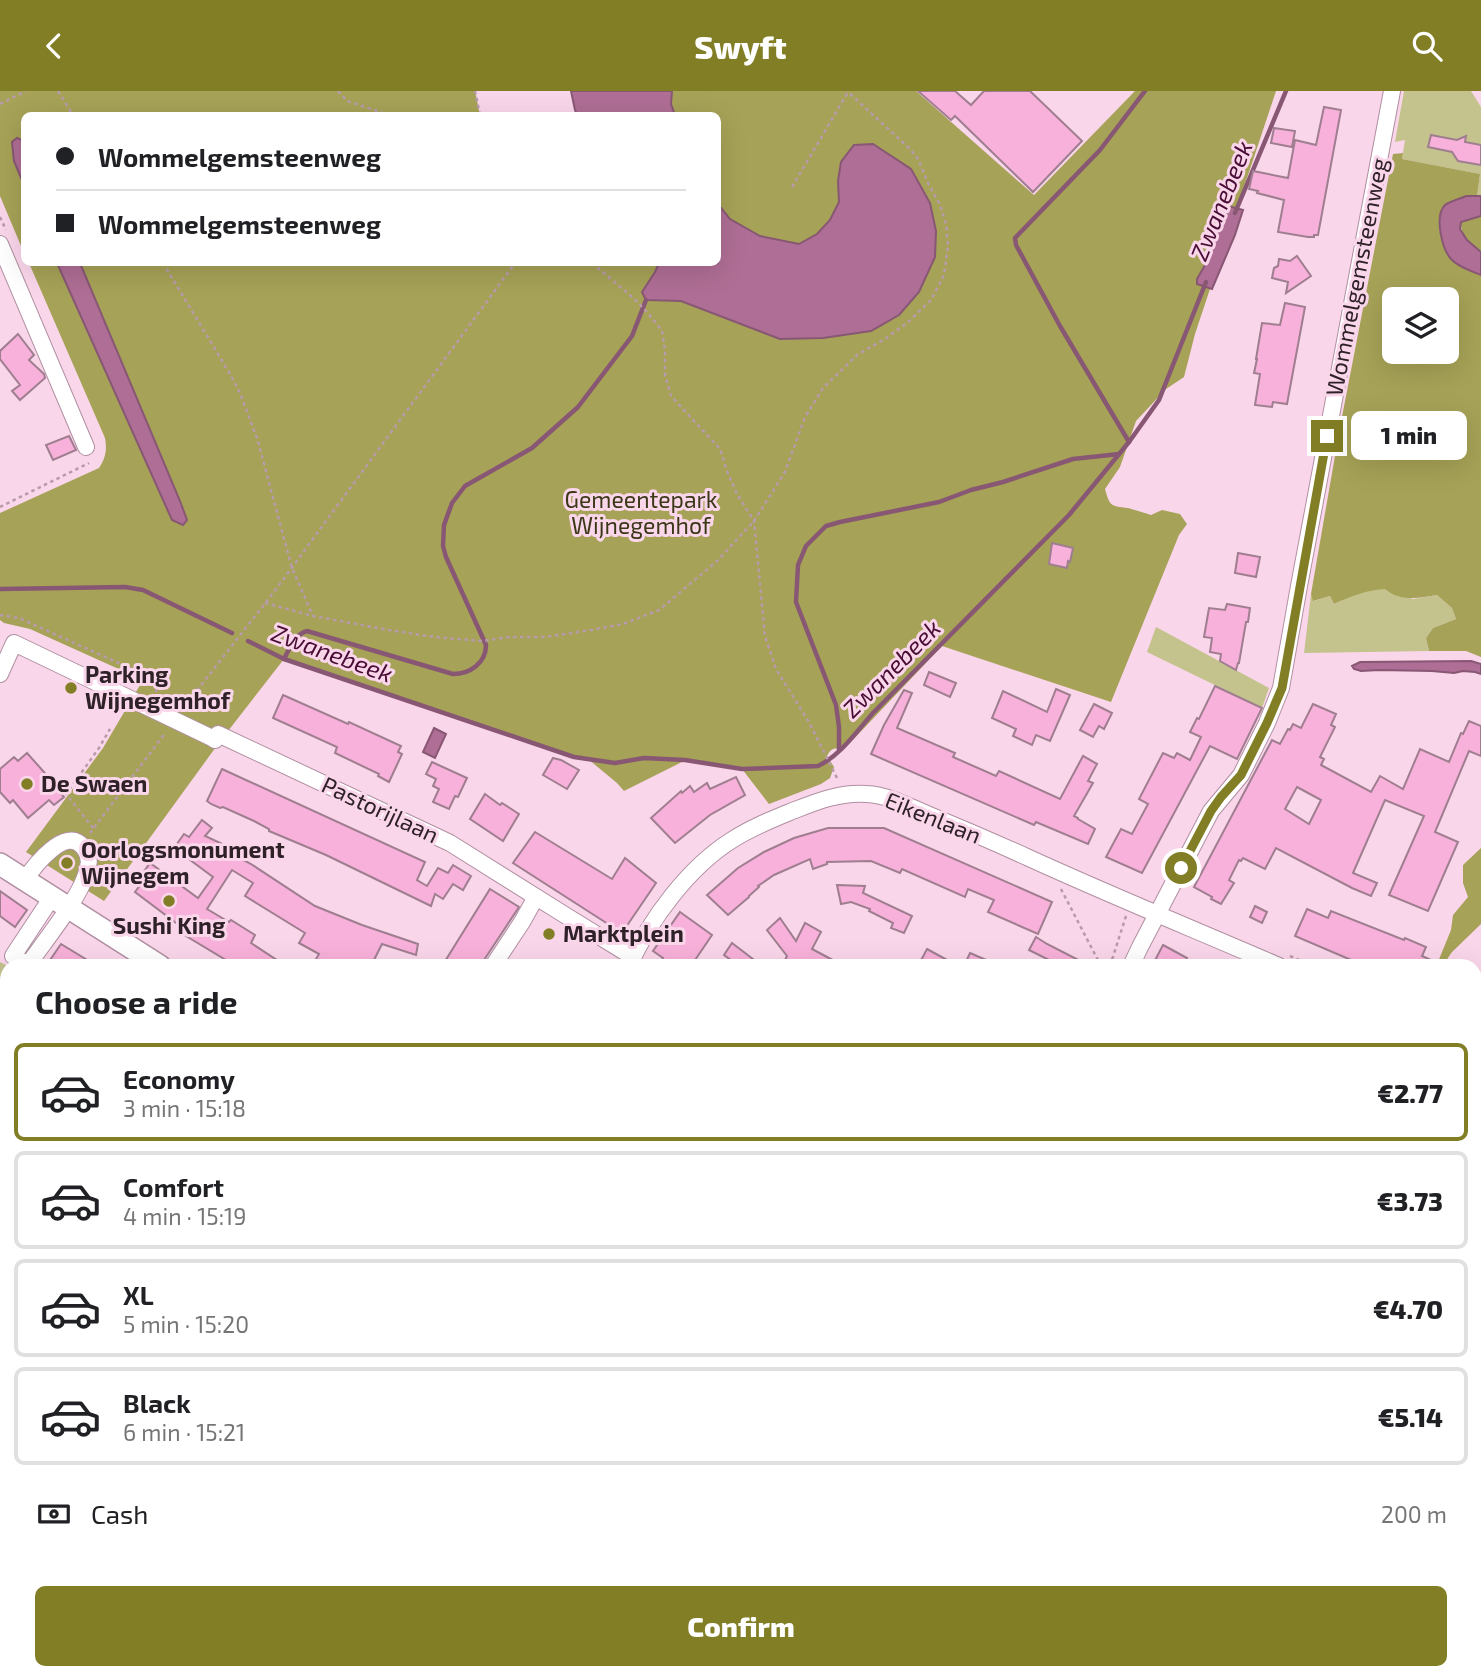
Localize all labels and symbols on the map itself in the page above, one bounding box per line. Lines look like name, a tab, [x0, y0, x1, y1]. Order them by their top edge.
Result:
water label: Zwanebeek	[1183, 136, 1258, 264]
street label: Wommelgemsteenweg	[1319, 155, 1393, 398]
callout: 1 min	[1352, 411, 1467, 461]
route end	[1311, 420, 1343, 452]
park label: Gemeentepark Wijnegemhof	[564, 485, 718, 539]
water label: Zwanebeek	[836, 613, 946, 723]
water label: Zwanebeek	[268, 617, 397, 688]
place label: Parking Wijnegemhof	[85, 660, 231, 714]
marker: Parking Wijnegemhof	[63, 680, 79, 696]
place label: De Swaen	[41, 769, 147, 797]
street label: Pastorijlaan	[318, 770, 443, 848]
marker: De Swaen	[19, 776, 35, 792]
street label: Eikenlaan	[881, 785, 985, 849]
place label: Oorlogsmonument Wijnegem	[81, 835, 285, 889]
route start	[1165, 852, 1197, 884]
marker: Oorlogsmonument Wijnegem	[59, 855, 75, 871]
marker: Sushi King	[161, 893, 177, 909]
place label: Sushi King	[113, 911, 226, 939]
place label: Marktplein	[563, 919, 684, 947]
marker: Marktplein	[541, 926, 557, 942]

